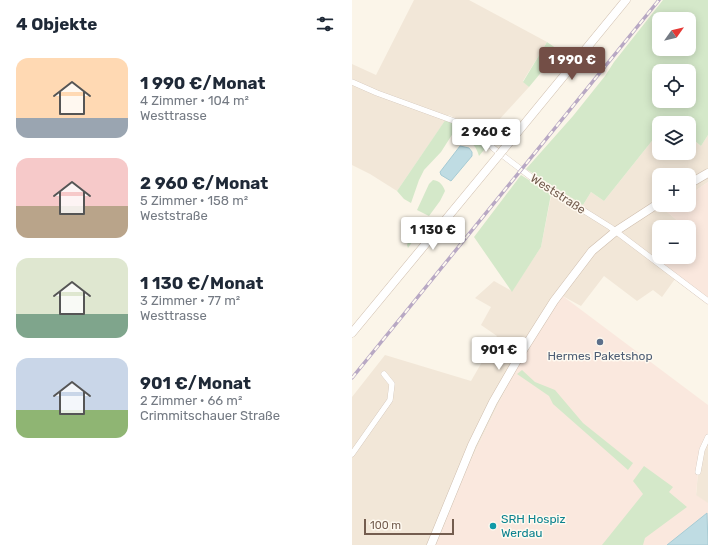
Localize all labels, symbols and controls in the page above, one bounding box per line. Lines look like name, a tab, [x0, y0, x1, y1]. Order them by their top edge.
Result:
north arrow	[652, 12, 696, 56]
map controls	[652, 12, 696, 264]
icon: filters	[314, 13, 336, 35]
text: 4 Objekte	[16, 14, 97, 34]
pin: 1 990 €	[535, 47, 609, 81]
text: 1 990 €	[548, 52, 596, 67]
button: locate	[652, 64, 696, 108]
text: 1 990 €/Monat	[140, 73, 266, 93]
icon: home	[48, 74, 96, 122]
text: 4 Zimmer · 104 m²	[140, 93, 249, 108]
text: Westtrasse	[140, 108, 207, 123]
button: layers	[652, 116, 696, 160]
pin: 2 960 €	[449, 119, 523, 153]
text: 2 960 €	[461, 124, 511, 139]
button: +	[652, 168, 696, 212]
street label: Weststraße	[528, 171, 588, 217]
text: 2 960 €/Monat	[140, 173, 268, 193]
icon: home	[48, 174, 96, 222]
text: 5 Zimmer · 158 m²	[140, 193, 248, 208]
text: Weststraße	[140, 208, 208, 223]
pin: 1 130 €	[396, 217, 470, 251]
button: −	[652, 220, 696, 264]
text: 1 130 €	[410, 222, 456, 237]
text: 1 130 €/Monat	[140, 273, 263, 293]
icon: home	[48, 274, 96, 322]
text: 3 Zimmer · 77 m²	[140, 293, 240, 308]
text: Westtrasse	[140, 308, 207, 323]
pin: 901 €	[471, 337, 527, 371]
marker: Hermes Paketshop	[595, 337, 605, 347]
text: 901 €	[481, 342, 517, 357]
place label: Hermes Paketshop	[547, 349, 653, 363]
text: 901 €/Monat	[140, 373, 251, 393]
icon: home	[48, 374, 96, 422]
text: 2 Zimmer · 66 m²	[140, 393, 242, 408]
text: Crimmitschauer Straße	[140, 408, 280, 423]
place label: SRH Hospiz Werdau	[501, 512, 566, 540]
scale bar	[364, 517, 454, 536]
text: 100 m	[370, 519, 401, 532]
marker: SRH Hospiz Werdau	[488, 521, 498, 531]

